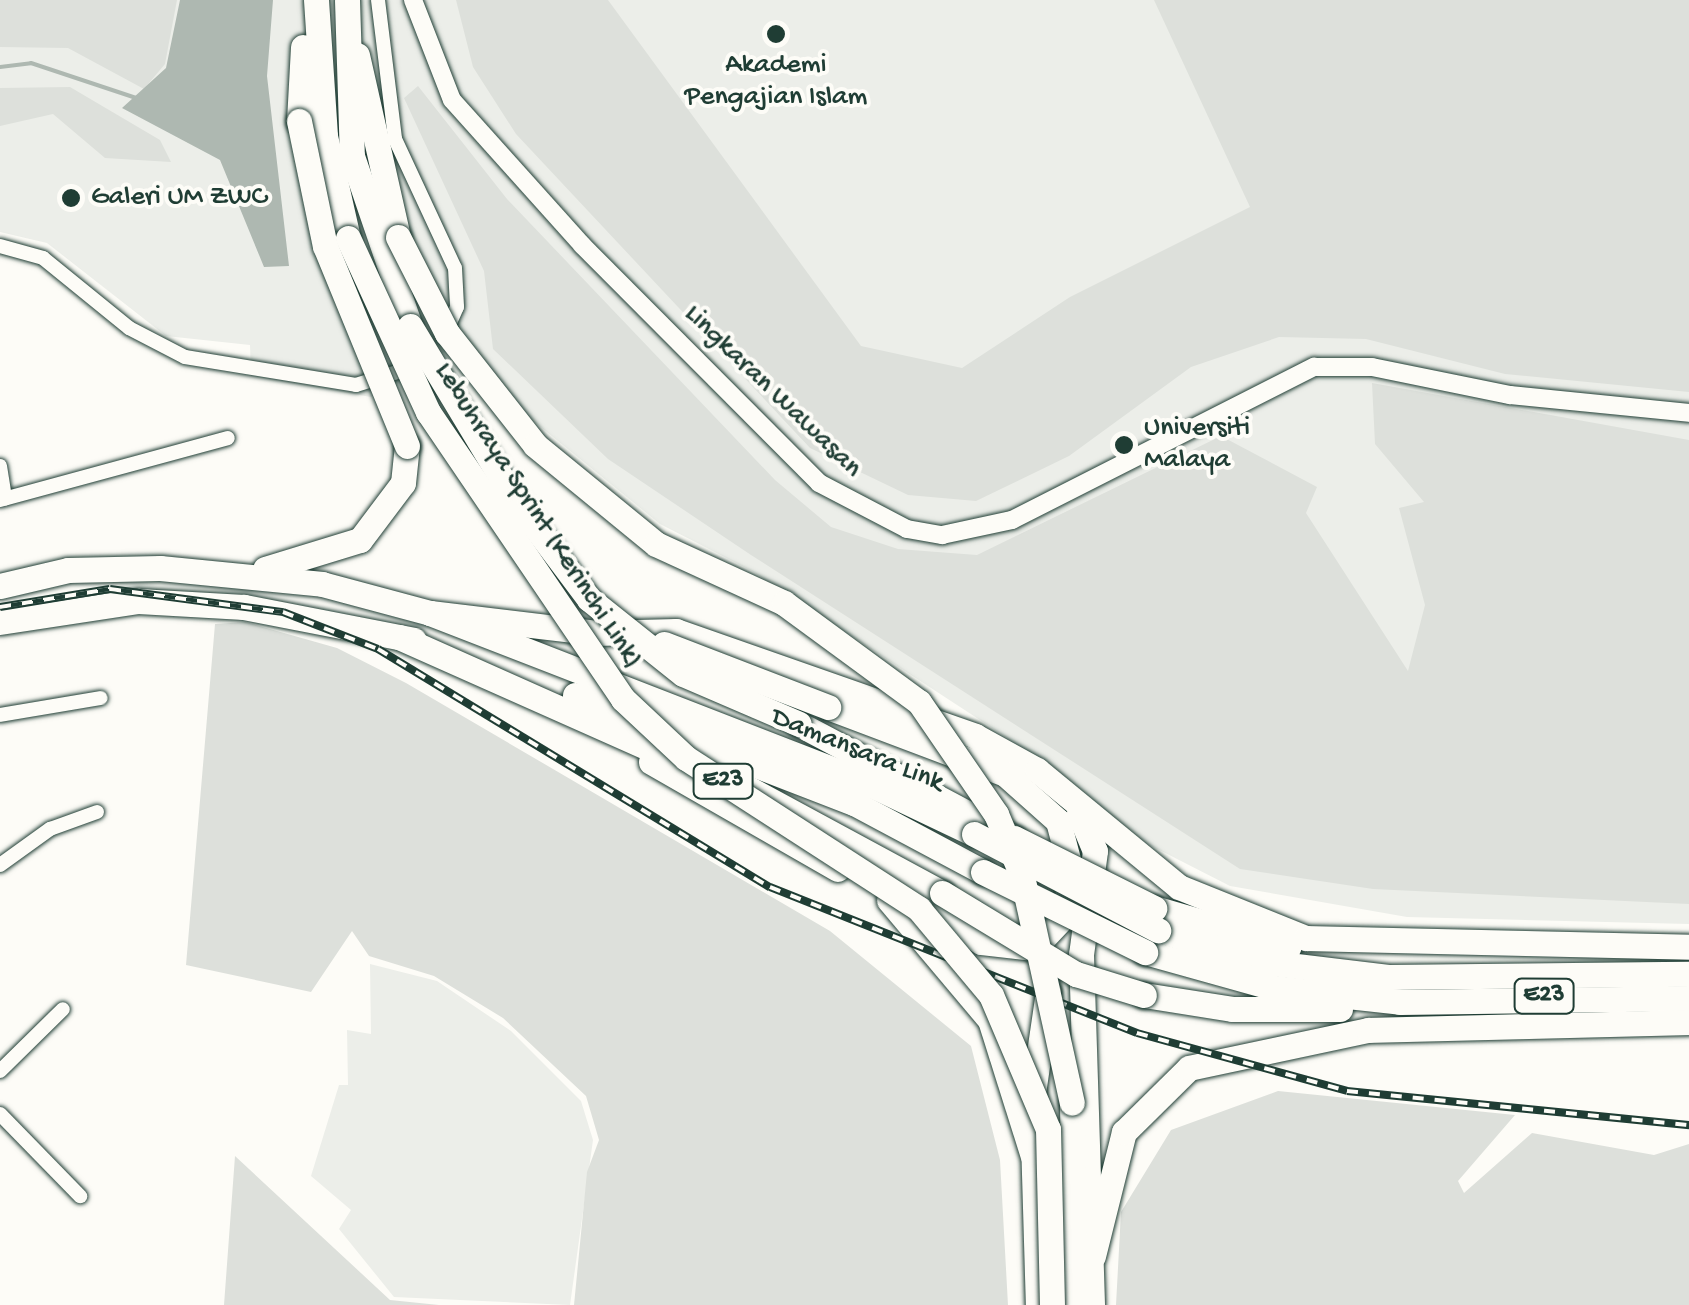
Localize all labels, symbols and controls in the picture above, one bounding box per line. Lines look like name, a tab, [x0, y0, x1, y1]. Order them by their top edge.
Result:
marker: Akademi Pengajian Islam	[765, 23, 787, 45]
place label: Akademi Pengajian Islam	[685, 49, 867, 115]
place label: Galeri UM ZWC	[91, 181, 267, 215]
marker: Galeri UM ZWC	[60, 187, 82, 209]
street label: Lingkaran Wawasan	[676, 298, 868, 486]
street label: Lebuhraya Sprint (Kerinchi Link)	[426, 357, 648, 675]
place label: Universiti Malaya	[1144, 412, 1250, 478]
marker: Universiti Malaya	[1113, 434, 1135, 456]
street label: Damansara Link	[766, 701, 948, 801]
road number: E23	[690, 761, 756, 801]
road number: E23	[1512, 976, 1576, 1016]

